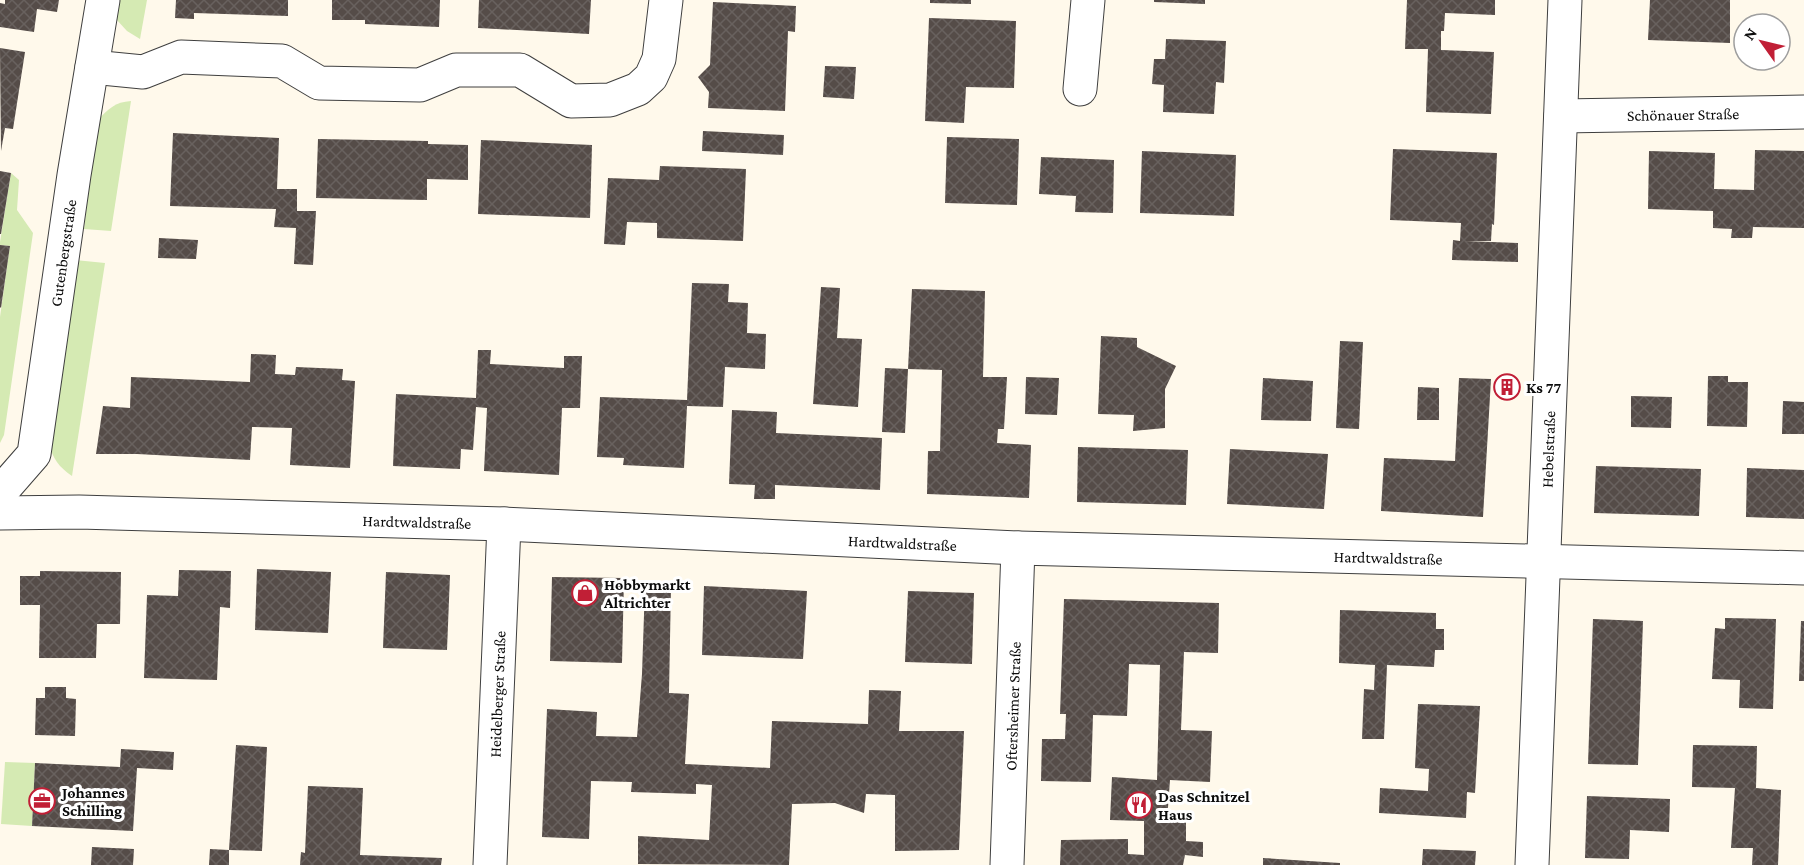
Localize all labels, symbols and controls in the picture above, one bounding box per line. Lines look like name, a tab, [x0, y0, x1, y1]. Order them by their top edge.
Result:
north arrow	[1732, 12, 1792, 72]
text: N	[1740, 25, 1760, 43]
street label: Schönauer Straße	[1627, 105, 1739, 123]
street label: Gutenbergstraße	[47, 198, 79, 307]
building icon: Ks 77	[1492, 372, 1522, 402]
place label: Ks 77	[1526, 379, 1561, 396]
street label: Hebelstraße	[1538, 410, 1558, 488]
street label: Hardtwaldstraße	[362, 512, 471, 532]
street label: Hardtwaldstraße	[848, 532, 957, 554]
street label: Hardtwaldstraße	[1334, 548, 1443, 567]
place label: Hobbymarkt Altrichter	[603, 576, 691, 611]
shop icon: Hobbymarkt Altrichter	[570, 578, 600, 608]
street label: Heidelberger Straße	[486, 630, 508, 758]
street label: Oftersheimer Straße	[1002, 641, 1023, 771]
place label: Johannes Schilling	[60, 784, 125, 819]
office icon: Johannes Schilling	[27, 786, 57, 816]
place label: Das Schnitzel Haus	[1158, 788, 1250, 823]
restaurant icon: Das Schnitzel Haus	[1124, 790, 1154, 820]

